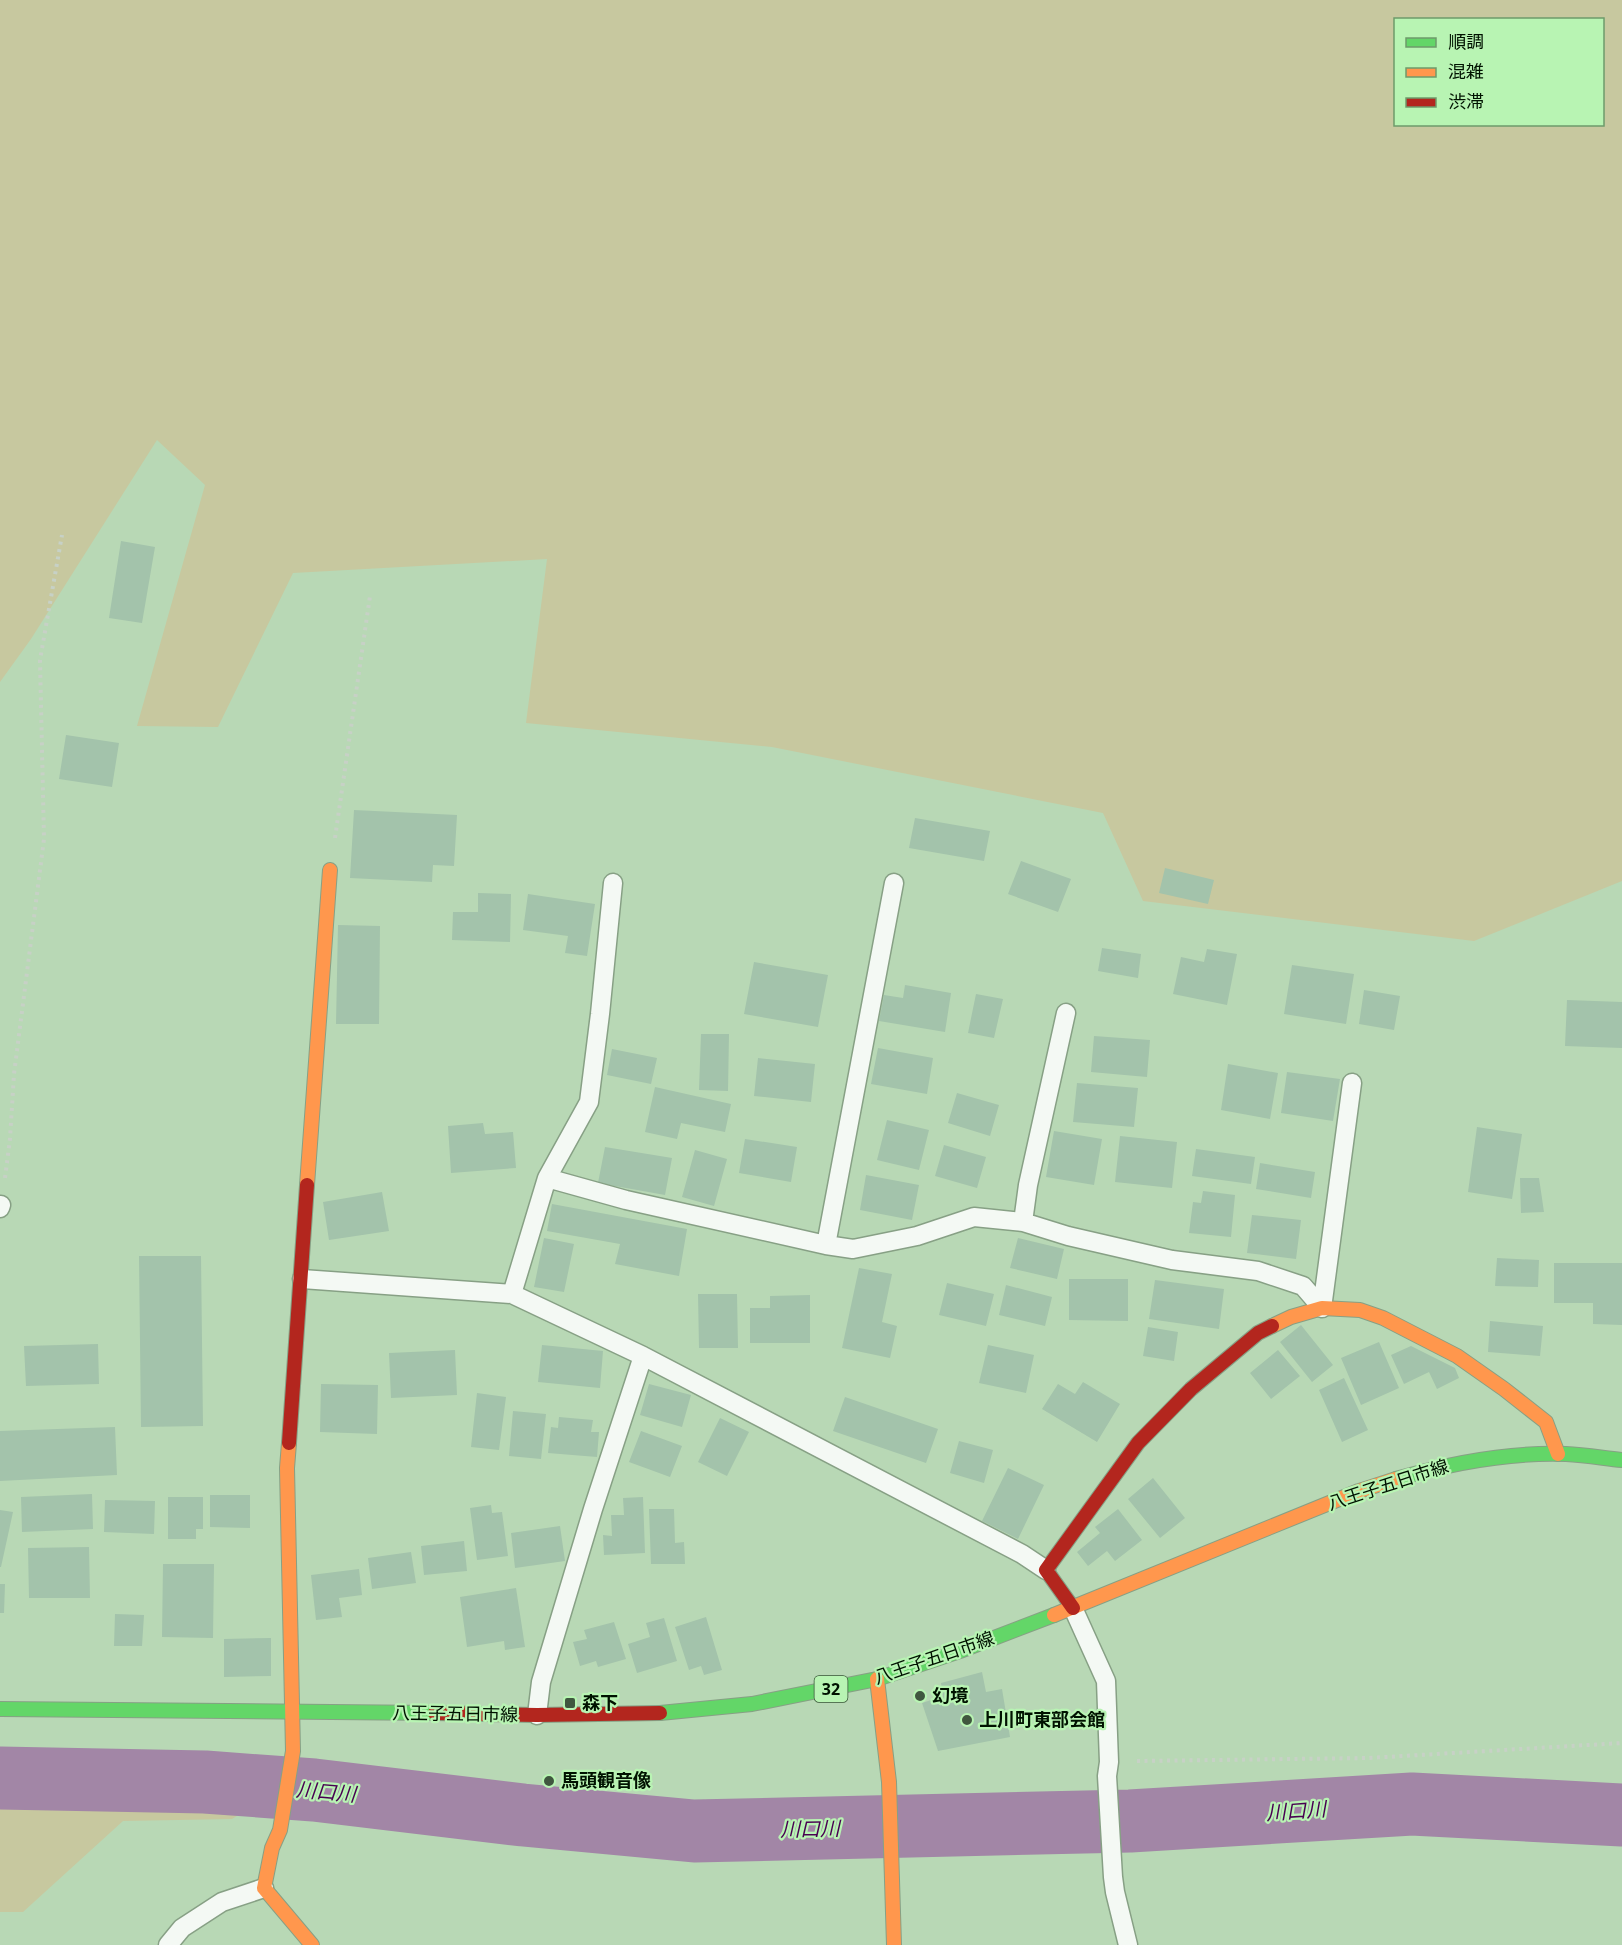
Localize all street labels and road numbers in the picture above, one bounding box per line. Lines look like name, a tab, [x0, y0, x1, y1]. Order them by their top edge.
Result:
street label: 八王子五日市線	[1324, 1453, 1451, 1515]
street label: 八王子五日市線	[870, 1625, 997, 1689]
road number: 32	[814, 1676, 848, 1702]
street label: 八王子五日市線	[392, 1700, 518, 1726]

